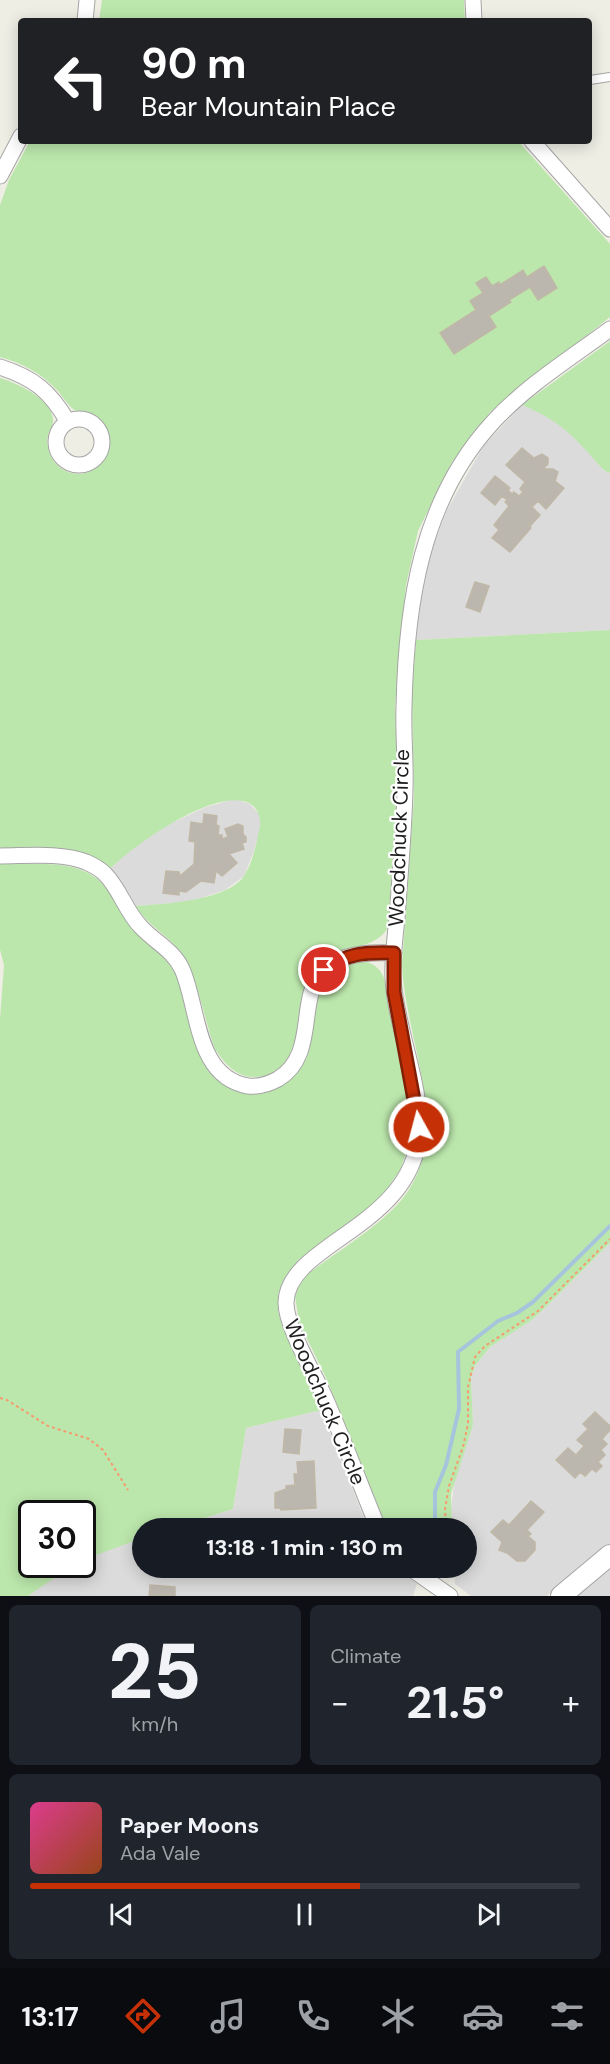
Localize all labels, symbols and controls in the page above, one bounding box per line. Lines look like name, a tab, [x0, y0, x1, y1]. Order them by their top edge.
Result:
text: 90 m	[141, 36, 247, 91]
icon: left	[42, 42, 120, 120]
text: Bear Mountain Place	[141, 89, 396, 124]
street label: Woodchuck Circle	[382, 749, 416, 927]
pin	[298, 944, 349, 995]
icon: arrive	[307, 953, 340, 986]
position arrow	[387, 1095, 451, 1159]
street label: Woodchuck Circle	[277, 1315, 373, 1489]
speed limit sign: 30	[18, 1500, 96, 1578]
text: 13:18 · 1 min · 130 m	[206, 1533, 403, 1562]
text: 25	[108, 1621, 202, 1722]
text: Climate	[331, 1643, 401, 1669]
text: 21.5°	[406, 1673, 504, 1732]
text: −	[331, 1681, 349, 1724]
text: +	[562, 1681, 580, 1724]
text: km/h	[131, 1711, 178, 1737]
text: Paper Moons	[120, 1811, 259, 1840]
text: Ada Vale	[120, 1840, 200, 1866]
icon: previous	[105, 1898, 138, 1931]
icon: pause	[288, 1898, 321, 1931]
icon: next	[472, 1898, 505, 1931]
icon: directions	[122, 1995, 164, 2037]
icon: music	[207, 1995, 249, 2037]
icon: phone	[292, 1995, 334, 2037]
icon: climate	[377, 1995, 419, 2037]
icon: car	[462, 1995, 504, 2037]
icon: filters	[546, 1995, 588, 2037]
text: 13:17	[21, 1999, 79, 2034]

